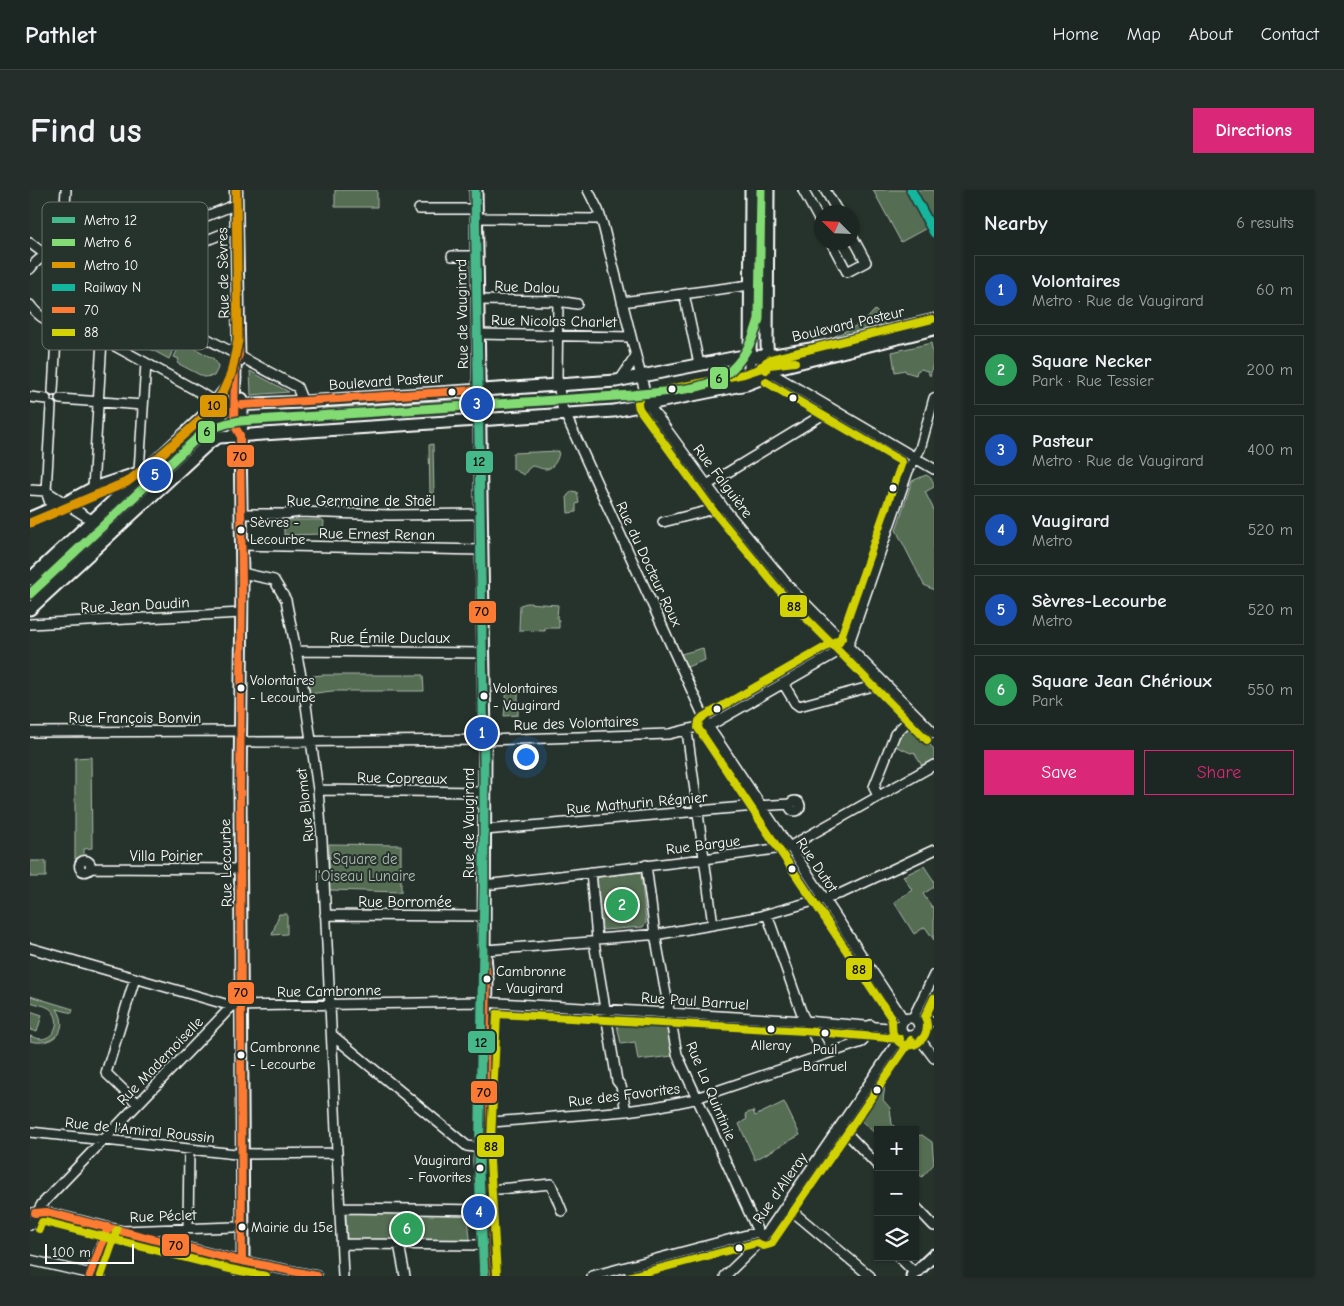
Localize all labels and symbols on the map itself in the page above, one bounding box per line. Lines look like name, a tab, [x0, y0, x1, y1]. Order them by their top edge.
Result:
legend	[42, 202, 208, 350]
north arrow	[814, 205, 859, 250]
text: Metro 12	[84, 212, 137, 229]
street label: Rue de Sèvres	[213, 227, 233, 319]
text: Metro 6	[84, 234, 132, 251]
text: Metro 10	[84, 257, 138, 274]
street label: Rue de Vaugirard	[452, 259, 472, 369]
street label: Rue Dalou	[494, 277, 560, 297]
text: Railway N	[84, 279, 141, 296]
text: 70	[84, 302, 99, 319]
street label: Boulevard Pasteur	[790, 302, 906, 346]
street label: Rue Nicolas Charlet	[491, 311, 618, 331]
text: 88	[84, 324, 98, 341]
line badge: 6	[709, 366, 729, 390]
street label: Boulevard Pasteur	[328, 368, 444, 394]
text: 6	[715, 370, 723, 387]
unlabelled marker	[667, 384, 677, 394]
pin: 3	[461, 385, 493, 423]
unlabelled marker	[447, 387, 457, 397]
unlabelled marker	[788, 393, 798, 403]
line badge: 10	[199, 394, 228, 418]
text: 10	[207, 397, 221, 414]
line badge: 6	[197, 420, 216, 444]
text: 6	[203, 423, 211, 440]
street label: Rue Falguière	[689, 441, 757, 522]
line badge: 70	[226, 444, 255, 468]
text: 70	[233, 448, 247, 465]
line badge: 12	[465, 450, 494, 474]
text: 12	[473, 453, 485, 470]
pin: 5	[139, 456, 171, 494]
unlabelled marker	[888, 483, 898, 493]
street label: Rue Germaine de Staël	[287, 492, 435, 510]
street label: Rue du Docteur Roux	[612, 499, 686, 630]
place label: Sèvres - Lecourbe	[250, 514, 305, 548]
street label: Rue Ernest Renan	[319, 524, 435, 544]
marker: Sèvres - Lecourbe	[236, 525, 246, 535]
street label: Rue Jean Daudin	[80, 593, 190, 617]
line badge: 88	[779, 594, 808, 618]
text: 88	[787, 598, 801, 615]
line badge: 70	[468, 600, 497, 624]
text: 70	[475, 603, 489, 620]
street label: Rue Émile Duclaux	[330, 628, 451, 647]
place label: Volontaires - Lecourbe	[250, 672, 315, 706]
place label: Volontaires - Vaugirard	[493, 680, 560, 714]
marker: Volontaires - Lecourbe	[236, 683, 246, 693]
marker: Volontaires - Vaugirard	[479, 691, 489, 701]
unlabelled marker	[712, 704, 722, 714]
street label: Rue François Bonvin	[69, 709, 201, 727]
street label: Rue des Volontaires	[513, 712, 639, 734]
pin: 1	[466, 714, 498, 752]
your location	[513, 744, 539, 770]
street label: Rue Blomet	[292, 767, 318, 843]
street label: Rue Copreaux	[357, 768, 448, 788]
street label: Rue de Vaugirard	[460, 768, 478, 878]
street label: Rue Mathurin Régnier	[566, 788, 708, 818]
street label: Rue Lecourbe	[216, 818, 236, 907]
street label: Rue Bargue	[665, 831, 742, 858]
street label: Rue Dutot	[792, 834, 842, 896]
street label: Villa Poirier	[130, 847, 202, 865]
park label: Square de l'Oiseau Lunaire	[314, 850, 416, 885]
unlabelled marker	[787, 864, 797, 874]
pin: 2	[606, 886, 638, 924]
street label: Rue Borromée	[358, 893, 452, 911]
line badge: 88	[845, 957, 873, 981]
text: 88	[852, 961, 866, 978]
place label: Cambronne - Vaugirard	[496, 963, 566, 997]
marker: Cambronne - Vaugirard	[482, 974, 492, 984]
line badge: 70	[227, 981, 255, 1005]
street label: Rue Cambronne	[277, 981, 382, 1001]
text: 70	[234, 984, 248, 1001]
street label: Rue Paul Barruel	[640, 988, 750, 1014]
street label: Rue Mademoiselle	[113, 1013, 207, 1109]
marker: Alleray	[766, 1024, 776, 1034]
marker: Paul Barruel	[820, 1028, 830, 1038]
line badge: 12	[467, 1030, 496, 1054]
text: 12	[475, 1034, 487, 1051]
place label: Alleray	[751, 1037, 792, 1054]
place label: Cambronne - Lecourbe	[250, 1039, 320, 1073]
street label: Rue La Quintinie	[682, 1039, 740, 1144]
place label: Paul Barruel	[803, 1041, 847, 1075]
marker: Cambronne - Lecourbe	[236, 1050, 246, 1060]
street label: Rue des Favorites	[567, 1079, 681, 1111]
line badge: 70	[470, 1080, 498, 1104]
text: 70	[477, 1084, 491, 1101]
unlabelled marker	[872, 1085, 882, 1095]
street label: Rue de l'Amiral Roussin	[64, 1113, 216, 1147]
line badge: 88	[476, 1134, 505, 1158]
text: 88	[484, 1138, 498, 1155]
street label: Rue d'Alleray	[749, 1149, 811, 1227]
place label: Vaugirard - Favorites	[408, 1152, 471, 1186]
marker: Vaugirard - Favorites	[475, 1163, 485, 1173]
pin: 4	[463, 1193, 495, 1231]
street label: Rue Péclet	[129, 1206, 197, 1226]
pin: 6	[391, 1210, 423, 1248]
place label: Mairie du 15e	[251, 1219, 333, 1236]
marker: Mairie du 15e	[237, 1222, 247, 1232]
line badge: 70	[161, 1233, 190, 1257]
text: 70	[169, 1237, 183, 1254]
scale bar	[45, 1241, 134, 1264]
unlabelled marker	[734, 1243, 744, 1253]

